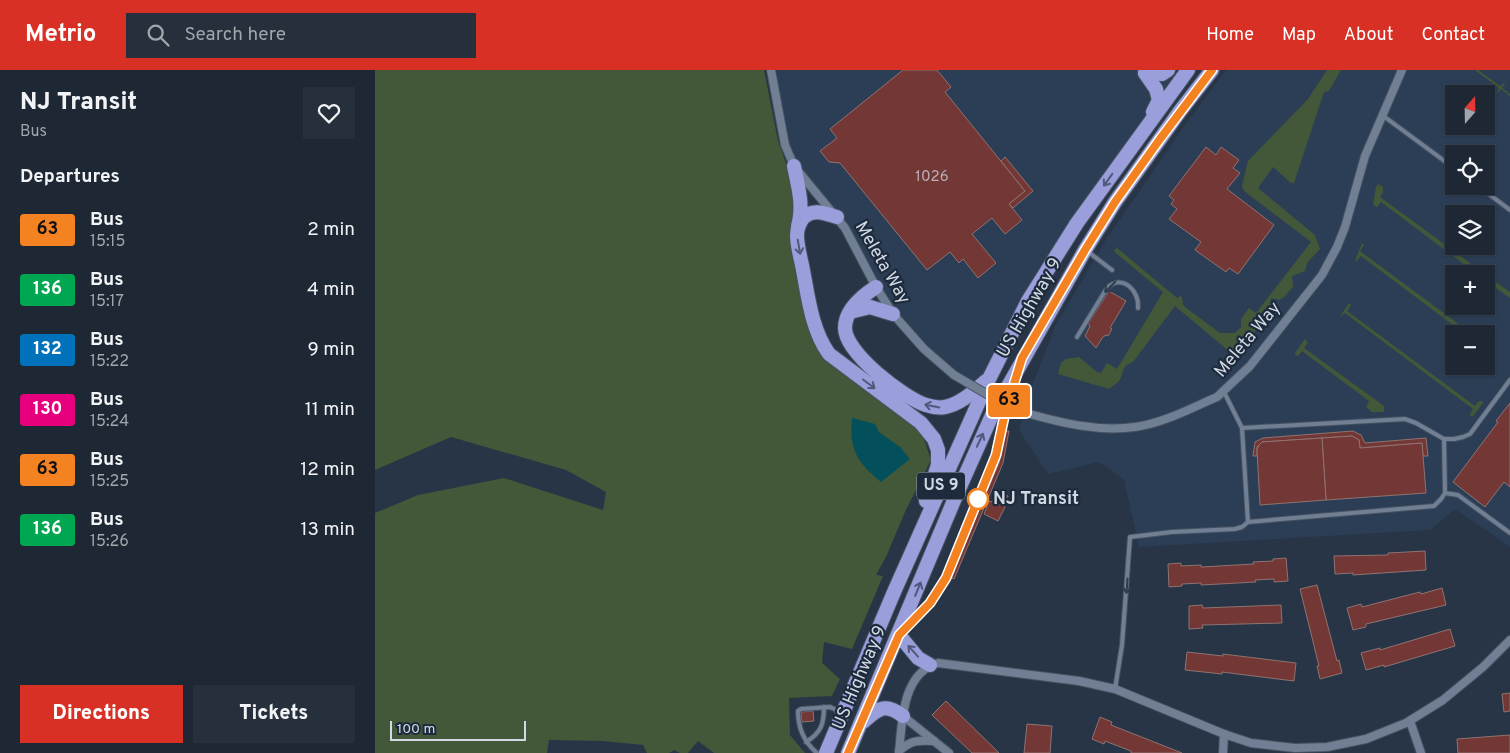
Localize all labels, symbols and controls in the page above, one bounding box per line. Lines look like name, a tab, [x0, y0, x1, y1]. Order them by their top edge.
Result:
search box	[126, 13, 476, 58]
text: Metrio	[25, 20, 96, 50]
icon: search	[144, 21, 172, 49]
text: Search here	[184, 23, 286, 47]
text: Home	[1206, 24, 1254, 47]
text: Map	[1282, 24, 1316, 47]
text: About	[1344, 24, 1393, 47]
text: Contact	[1421, 24, 1485, 47]
north arrow	[1445, 85, 1495, 135]
map controls	[1445, 85, 1495, 375]
button: heart	[303, 87, 355, 139]
text: NJ Transit	[20, 88, 137, 118]
text: Bus	[20, 122, 47, 142]
button: locate	[1445, 145, 1495, 195]
text: Departures	[20, 165, 120, 189]
house number: 1026	[915, 168, 949, 187]
one-way arrow	[1103, 173, 1113, 187]
button: layers	[1445, 205, 1495, 255]
text: Bus	[90, 208, 124, 232]
street label: Meleta Way	[849, 217, 915, 309]
text: 63	[37, 218, 58, 241]
text: 2 min	[307, 218, 355, 242]
text: 15:15	[90, 232, 125, 252]
one-way arrow	[794, 238, 804, 254]
street label: US Highway 9	[992, 254, 1068, 362]
button: +	[1445, 265, 1495, 315]
text: Bus	[90, 268, 124, 292]
text: 136	[33, 278, 62, 301]
text: 4 min	[307, 278, 355, 302]
one-way arrow	[1104, 281, 1116, 293]
text: 15:17	[90, 292, 124, 312]
street label: Meleta Way	[1210, 297, 1286, 383]
button: −	[1445, 325, 1495, 375]
text: Bus	[90, 328, 124, 352]
text: 132	[33, 338, 62, 361]
text: 9 min	[308, 338, 355, 362]
text: 15:22	[90, 352, 129, 372]
one-way arrow	[862, 379, 876, 389]
line badge: 63	[987, 385, 1031, 417]
text: Bus	[90, 388, 124, 412]
text: 63	[998, 389, 1020, 412]
text: 130	[33, 398, 62, 421]
text: 11 min	[305, 398, 355, 422]
one-way arrow	[924, 400, 940, 410]
text: 15:24	[90, 412, 129, 432]
one-way arrow	[976, 433, 986, 448]
text: Bus	[90, 448, 124, 472]
text: 63	[37, 458, 58, 481]
text: 12 min	[300, 458, 355, 482]
text: 15:25	[90, 472, 129, 492]
road number: US 9	[917, 472, 965, 500]
marker: NJ Transit	[967, 488, 989, 510]
place label: NJ Transit	[993, 488, 1079, 511]
text: Bus	[90, 508, 124, 532]
text: 136	[33, 518, 62, 541]
text: 13 min	[300, 518, 355, 542]
text: 15:26	[90, 532, 129, 552]
one-way arrow	[1122, 578, 1131, 594]
one-way arrow	[914, 582, 923, 597]
street label: US Highway 9	[828, 622, 892, 734]
one-way arrow	[907, 645, 919, 658]
button: Directions	[20, 685, 183, 743]
button: Tickets	[193, 685, 355, 743]
scale bar	[390, 718, 526, 741]
text: 100 m	[397, 721, 435, 738]

